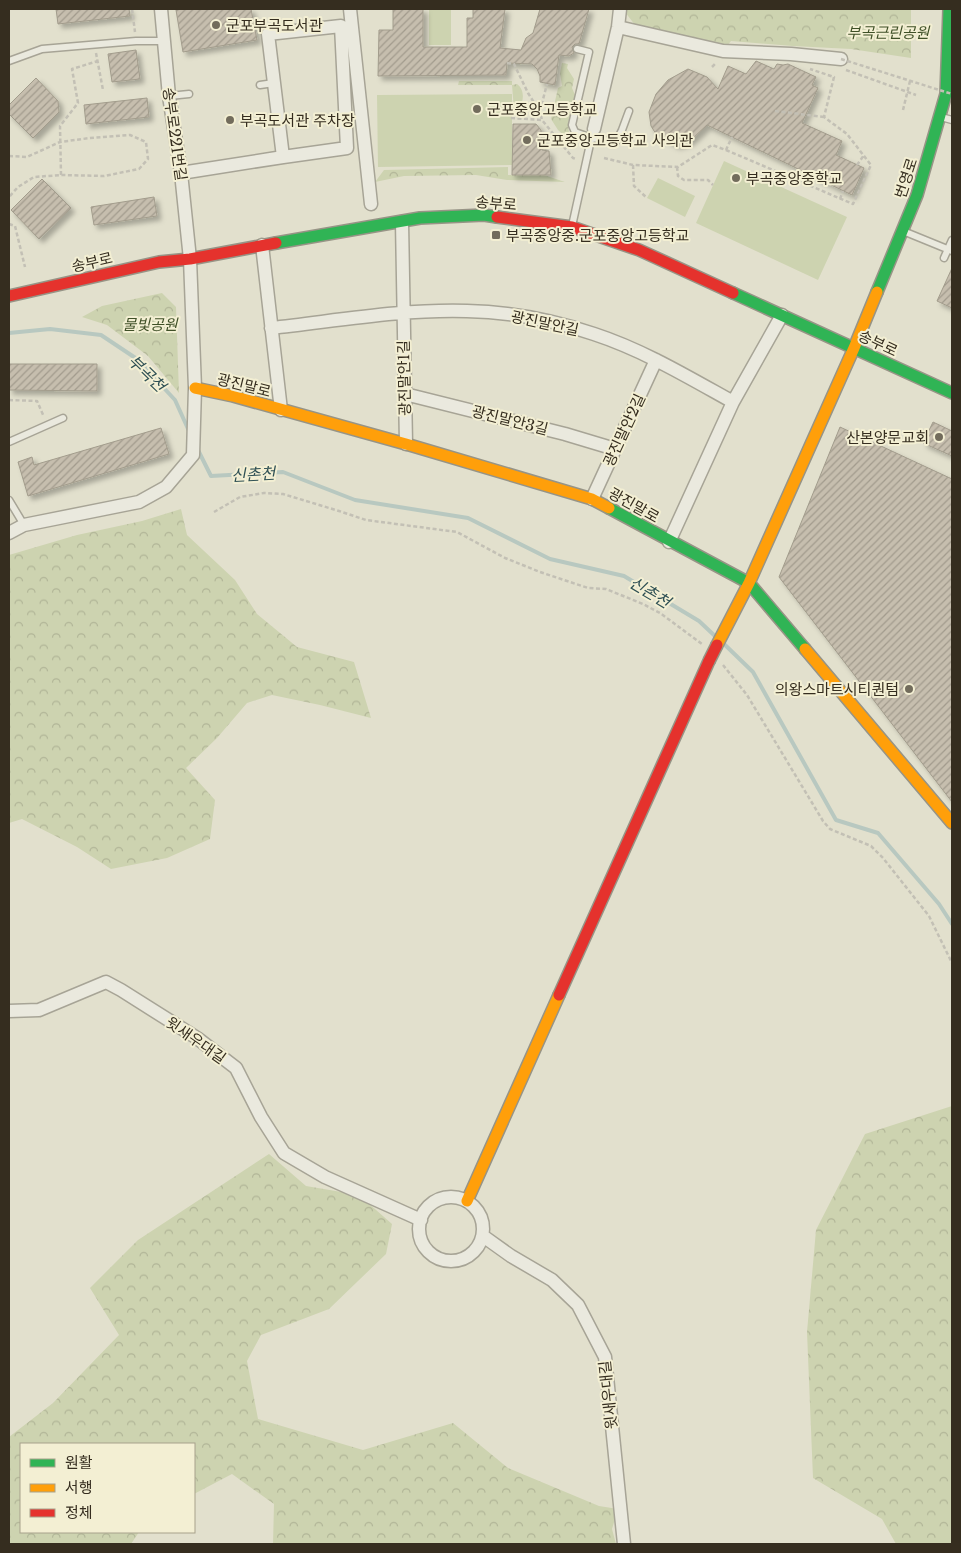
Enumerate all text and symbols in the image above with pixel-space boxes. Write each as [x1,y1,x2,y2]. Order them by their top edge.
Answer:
place label: 군포부곡도서관 [226,16,323,35]
marker: 군포부곡도서관 [210,19,222,31]
park label: 부곡근린공원 [847,23,931,42]
street label: 송부로221번길 [159,86,191,182]
place label: 군포중앙고등학교 [487,100,597,119]
marker: 군포중앙고등학교 [471,103,483,115]
place label: 부곡도서관 주차장 [240,111,355,130]
marker: 부곡도서관 주차장 [224,114,236,126]
place label: 군포중앙고등학교 사의관 [537,131,693,150]
marker: 군포중앙고등학교 사의관 [521,134,533,146]
street label: 번영로 [891,155,921,201]
place label: 부곡중앙중학교 [746,169,843,188]
marker: 부곡중앙중학교 [730,172,742,184]
street label: 송부로 [475,192,517,214]
place label: 부곡중앙중.군포중앙고등학교 [506,226,689,245]
marker: 부곡중앙중.군포중앙고등학교 [490,229,502,241]
street label: 송부로 [70,248,114,276]
street label: 광진말안길 [509,307,581,339]
park label: 물빛공원 [122,315,179,334]
street label: 송부로 [855,326,901,360]
street label: 광진말안1길 [394,340,414,416]
water label: 부곡천 [124,350,171,397]
street label: 광진말로 [215,369,273,401]
street label: 광진말안2길 [599,391,649,469]
street label: 광진말안3길 [470,401,550,439]
place label: 산본양문교회 [846,428,929,447]
marker: 산본양문교회 [933,431,945,443]
water label: 신촌천 [230,463,278,485]
street label: 광진말로 [605,483,663,527]
water label: 신촌천 [626,572,676,613]
place label: 의왕스마트시티퀀텀 [775,680,899,699]
marker: 의왕스마트시티퀀텀 [903,683,915,695]
street label: 윗새우대길 [162,1012,230,1068]
street label: 윗새우대길 [595,1360,621,1430]
legend [20,1443,195,1533]
text: 원활 [65,1453,93,1472]
text: 서행 [65,1478,93,1497]
text: 정체 [65,1503,93,1522]

